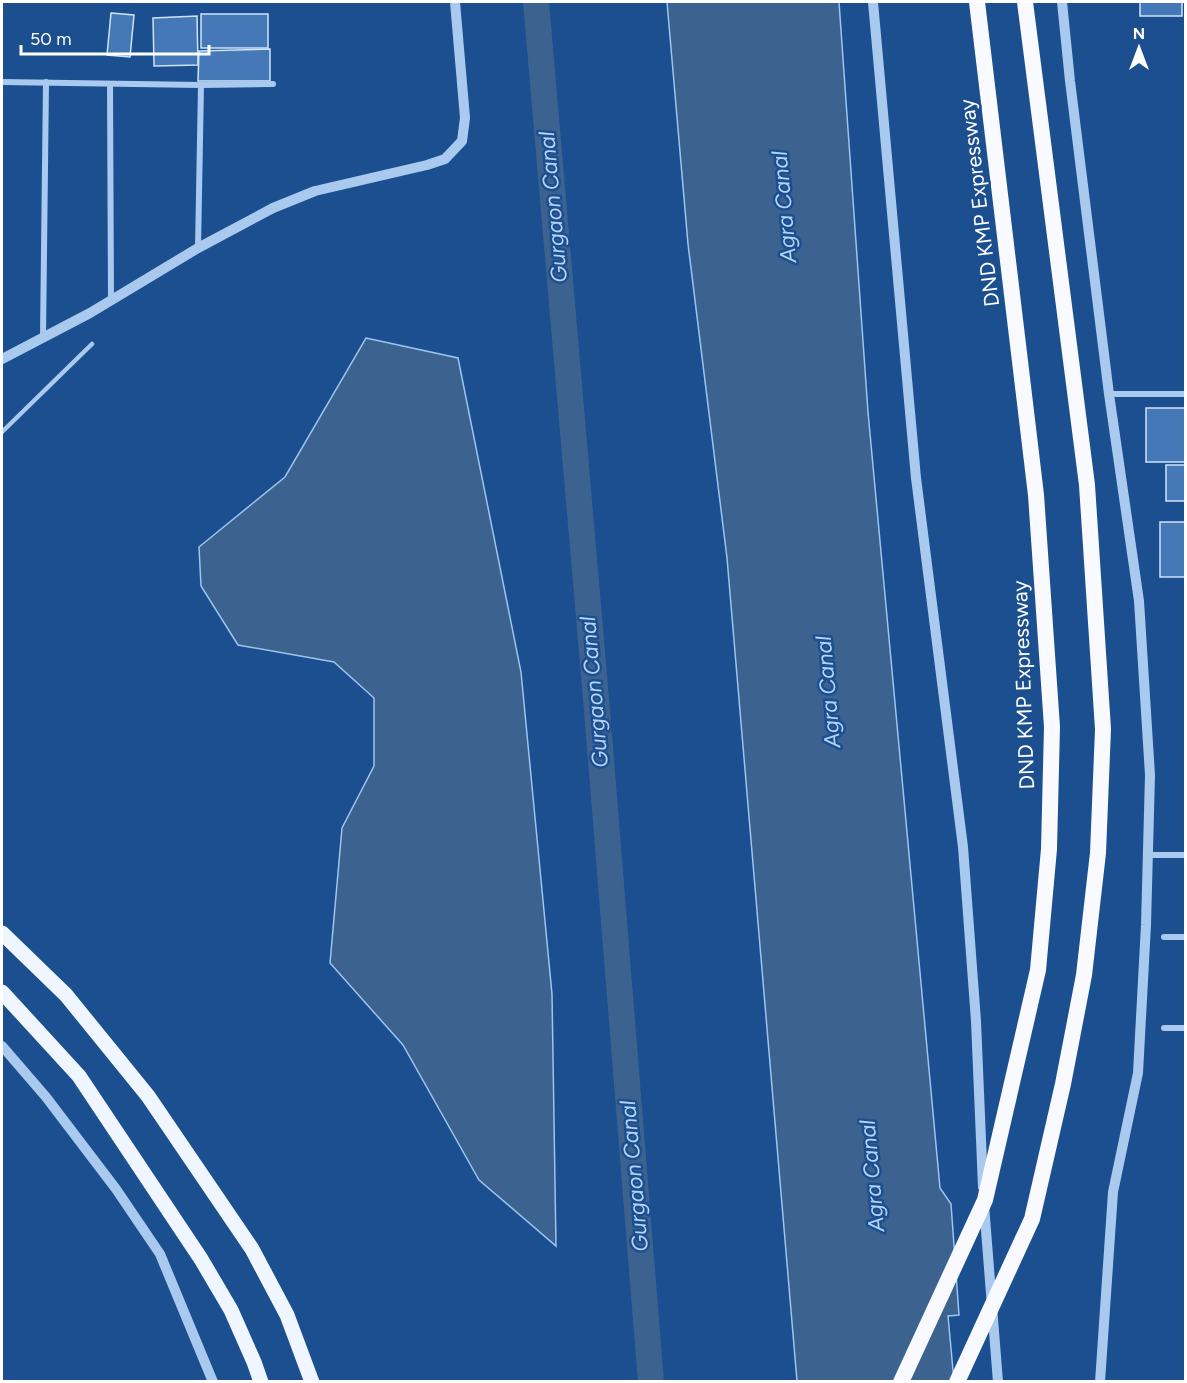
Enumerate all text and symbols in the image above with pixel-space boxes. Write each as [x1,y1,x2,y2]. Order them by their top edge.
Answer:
scale bar [21,18,208,56]
north arrow [1109,18,1169,78]
text: N [1133,24,1145,43]
text: 50 m [30,28,72,50]
street label: DND KMP Expressway [954,98,1004,308]
water label: Gurgaon Canal [533,130,573,284]
water label: Agra Canal [766,150,802,265]
street label: DND KMP Expressway [1007,580,1039,790]
water label: Gurgaon Canal [574,615,614,769]
water label: Agra Canal [810,635,846,750]
water label: Gurgaon Canal [614,1099,654,1253]
water label: Agra Canal [854,1119,890,1234]

